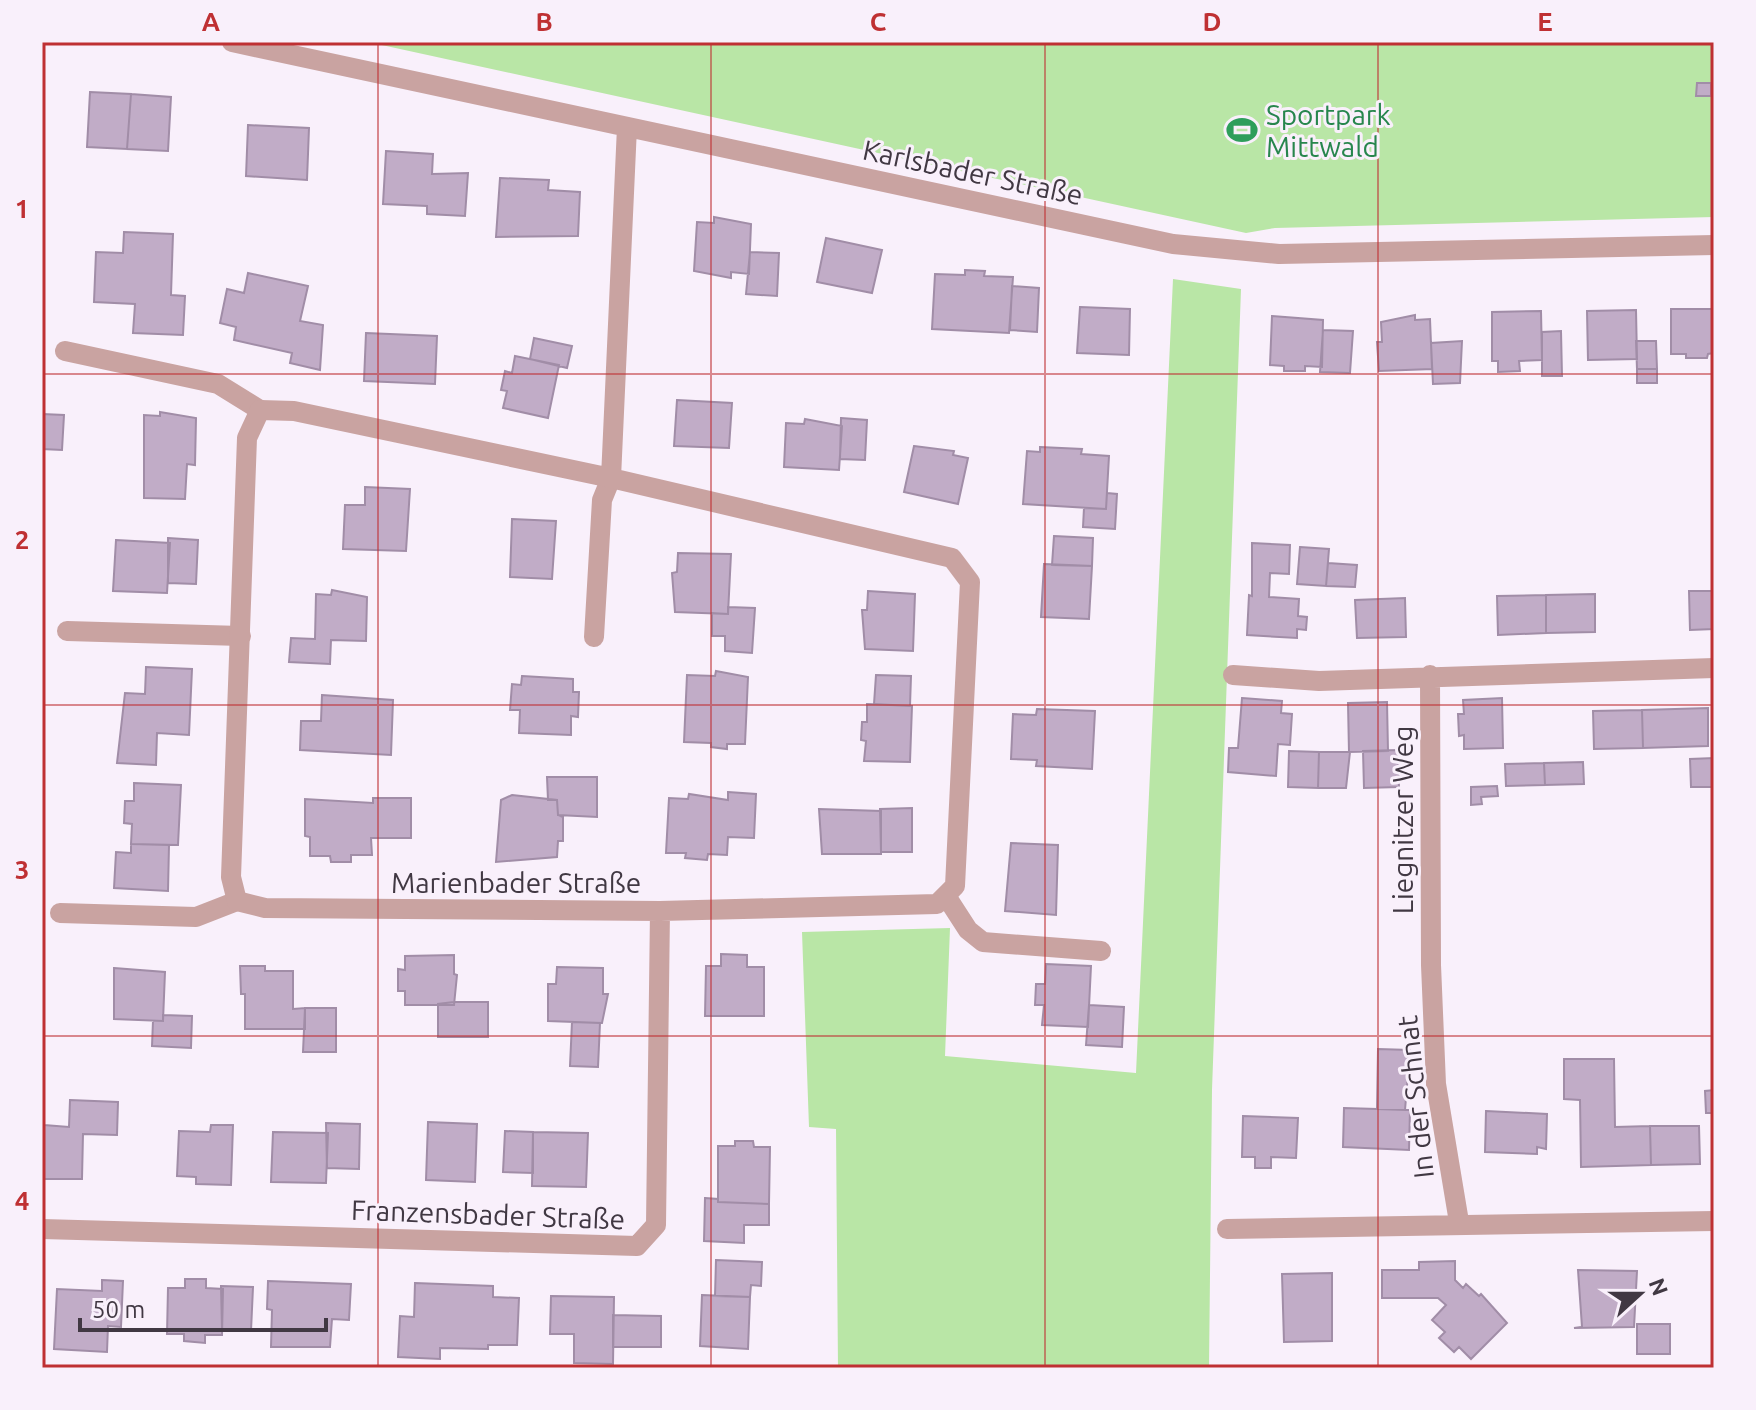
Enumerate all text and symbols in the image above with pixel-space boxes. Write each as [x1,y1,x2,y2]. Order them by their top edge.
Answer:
text: A [202,7,221,36]
text: B [535,7,553,36]
text: C [870,7,887,36]
text: D [1203,7,1221,36]
text: E [1537,7,1553,36]
place label: Sportpark Mittwald [1266,99,1391,162]
sports icon: Sportpark Mittwald [1225,113,1259,147]
street label: Karlsbader Straße [860,134,1086,210]
text: 1 [15,194,29,223]
text: 2 [15,525,29,554]
street label: Liegnitzer Weg [1387,726,1418,914]
text: 3 [15,855,29,884]
street label: Marienbader Straße [391,867,641,898]
street label: In der Schnat [1391,1014,1439,1180]
text: 4 [15,1186,29,1215]
street label: Franzensbader Straße [351,1194,625,1234]
north arrow [1600,1254,1680,1334]
text: N [1645,1275,1674,1299]
scale bar [80,1282,326,1332]
text: 50 m [92,1296,145,1323]

